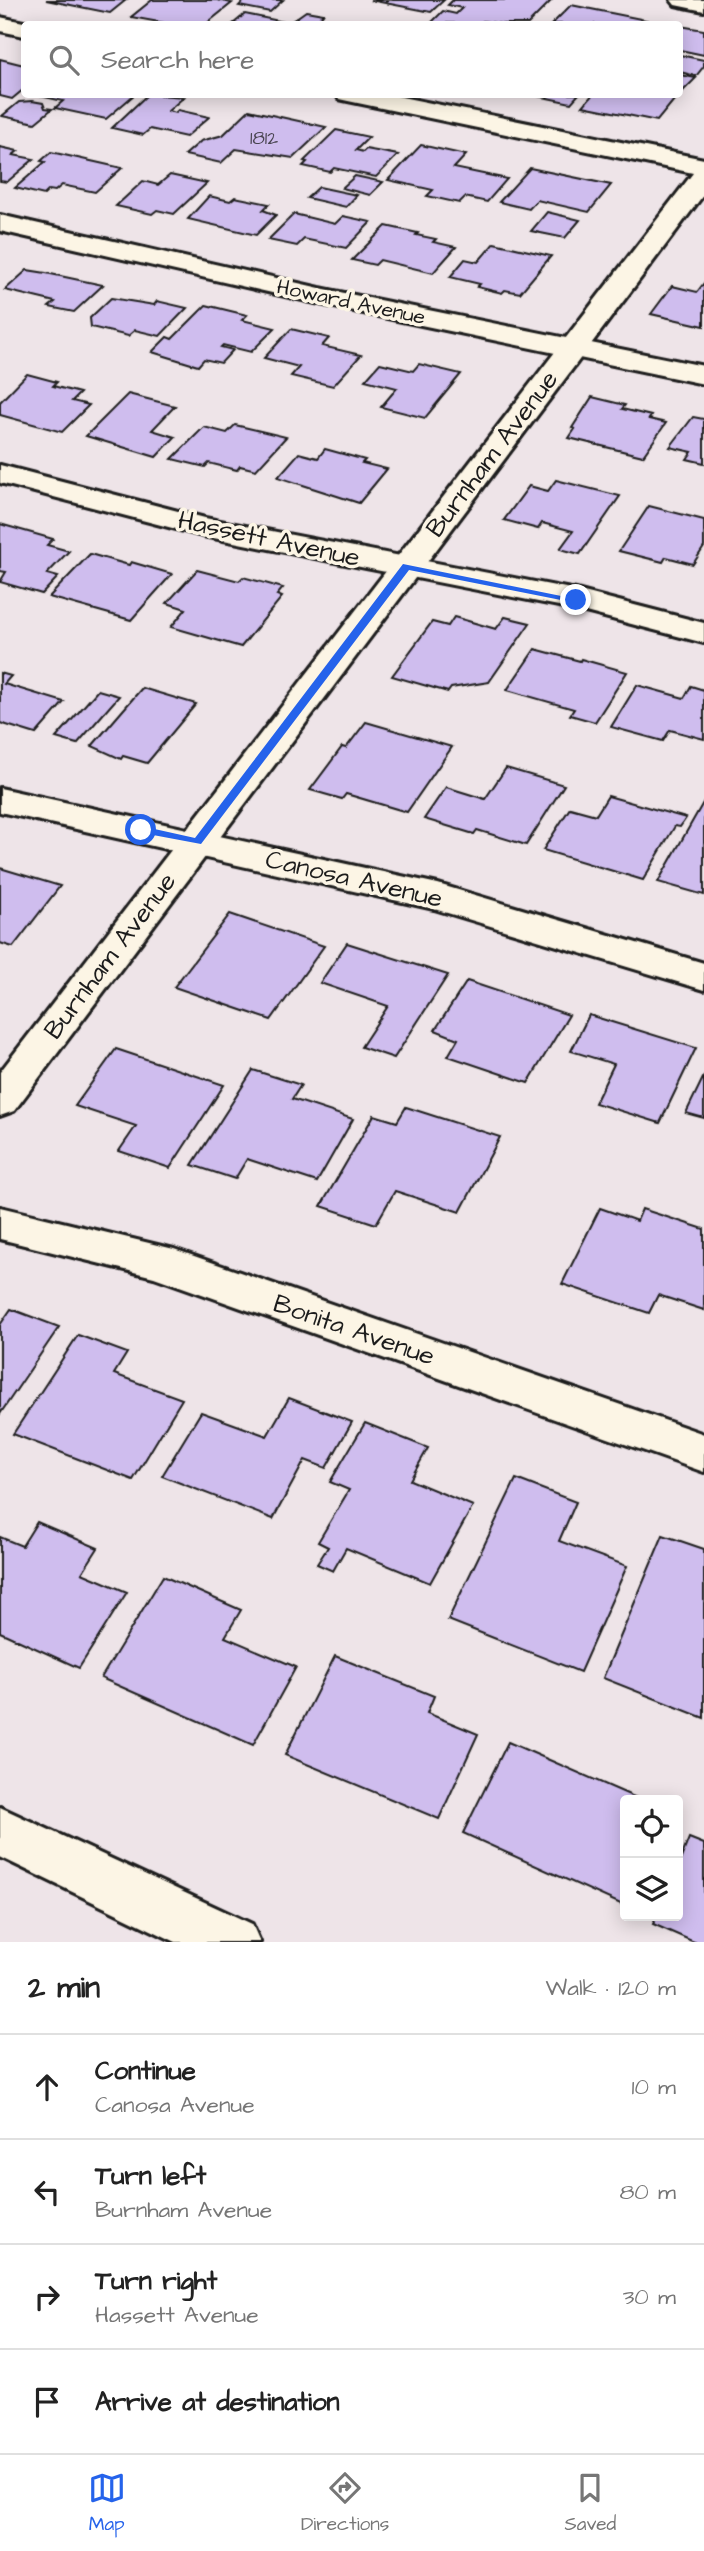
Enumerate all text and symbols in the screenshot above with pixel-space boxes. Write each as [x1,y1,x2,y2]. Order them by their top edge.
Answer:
search box [21,21,683,98]
icon: search [45,41,83,79]
text: Search here [101,42,254,78]
house number: 1812 [250,125,278,152]
street label: Howard Avenue [274,272,428,332]
street label: Burnham Avenue [417,363,567,545]
street label: Hassett Avenue [175,502,363,576]
route end [560,584,591,615]
route start [125,814,156,845]
street label: Canosa Avenue [262,841,446,917]
street label: Burnham Avenue [35,865,185,1047]
street label: Bonita Avenue [268,1286,440,1374]
map controls [620,1795,683,1921]
button: locate [620,1795,683,1858]
button: layers [620,1858,683,1921]
text: 2 min [28,1967,100,2009]
text: Walk · 120 m [546,1972,676,2004]
text: Continue [95,2053,196,2089]
icon: ahead [28,2068,66,2106]
text: 10 m [631,2071,676,2103]
text: Canosa Avenue [95,2089,255,2121]
text: Turn left [95,2158,206,2194]
icon: left [28,2173,66,2211]
text: 80 m [619,2176,676,2208]
text: Burnham Avenue [95,2194,272,2226]
text: Turn right [95,2263,217,2299]
icon: right [28,2278,66,2316]
text: 30 m [623,2281,676,2313]
text: Hassett Avenue [95,2299,259,2331]
icon: arrive [28,2383,66,2421]
text: Arrive at destination [95,2384,340,2420]
tab: Map [88,2469,126,2538]
tab: Directions [301,2469,389,2538]
tab: Saved [565,2469,616,2538]

